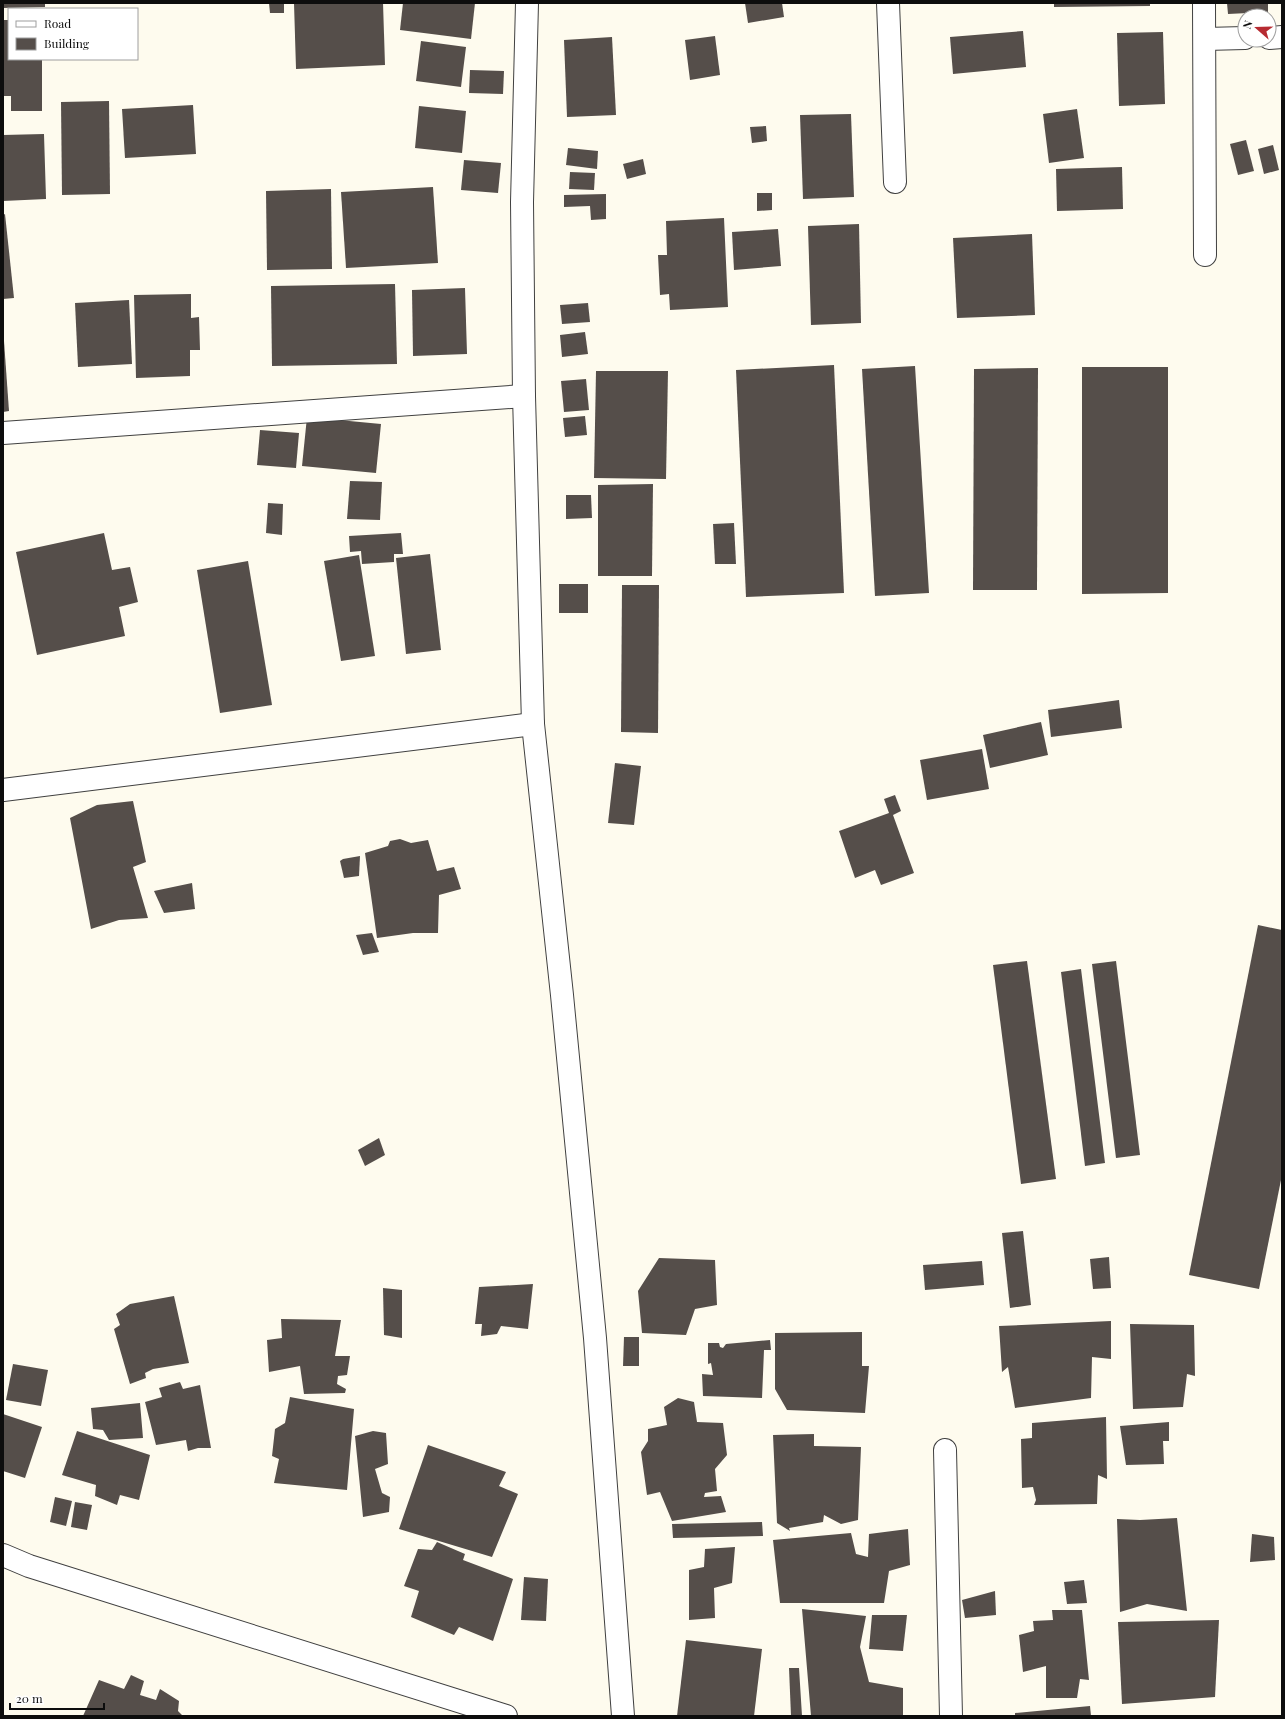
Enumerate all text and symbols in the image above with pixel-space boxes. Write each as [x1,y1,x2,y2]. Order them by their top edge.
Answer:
legend [8,8,138,60]
north arrow [1237,8,1277,48]
text: Road [44,15,71,31]
text: N [1239,18,1256,31]
text: Building [44,35,90,51]
scale bar [10,1685,104,1711]
text: 20 m [16,1690,43,1706]

